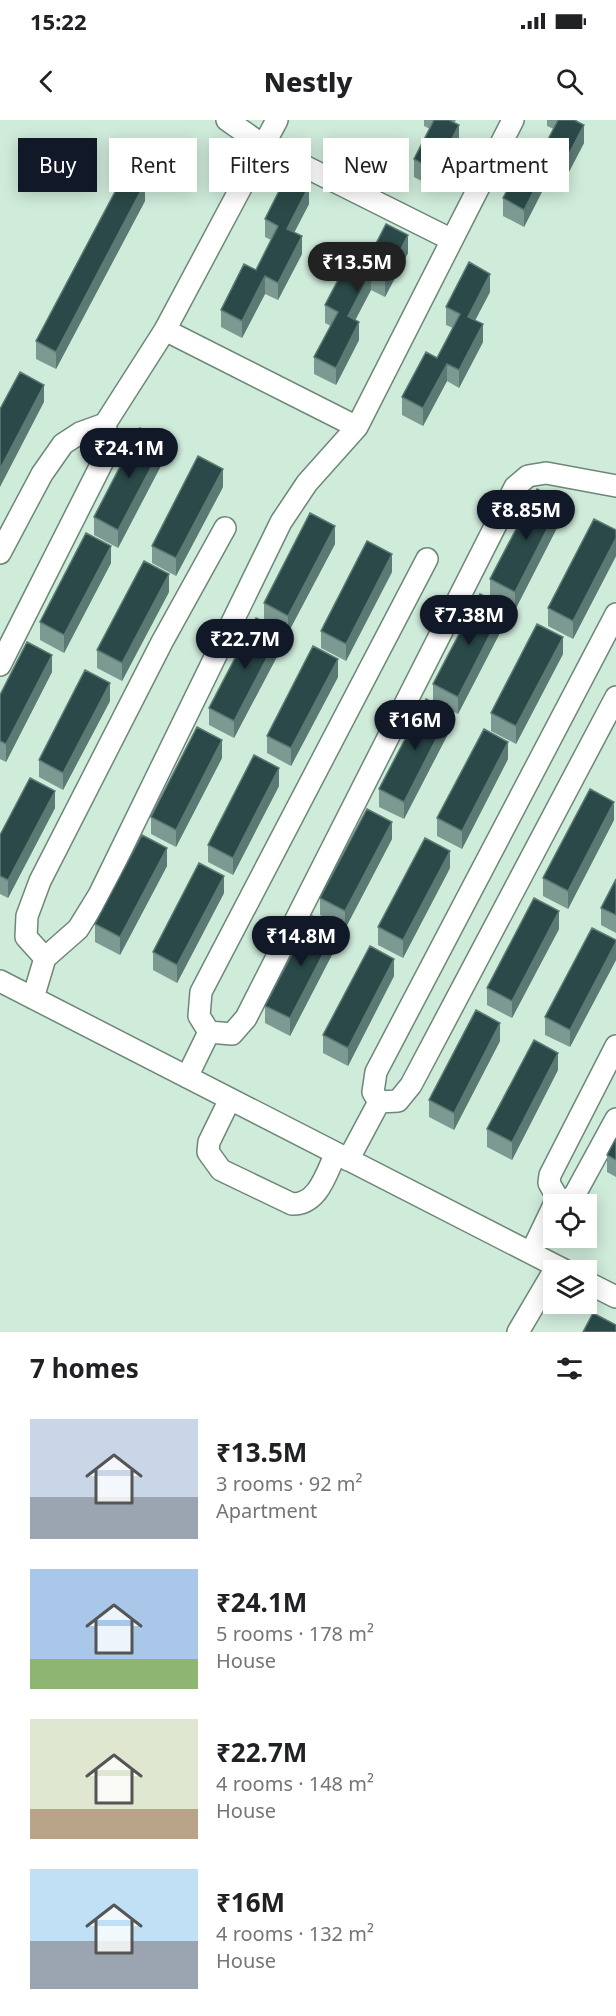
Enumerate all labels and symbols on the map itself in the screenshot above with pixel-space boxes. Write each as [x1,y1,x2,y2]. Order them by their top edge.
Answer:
pin: ₹13.5M [308,242,406,293]
pin: ₹24.1M [80,428,178,479]
pin: ₹8.85M [477,490,575,541]
pin: ₹7.38M [420,595,518,646]
pin: ₹22.7M [196,619,294,670]
pin: ₹16M [379,700,451,751]
pin: ₹14.8M [252,916,350,967]

